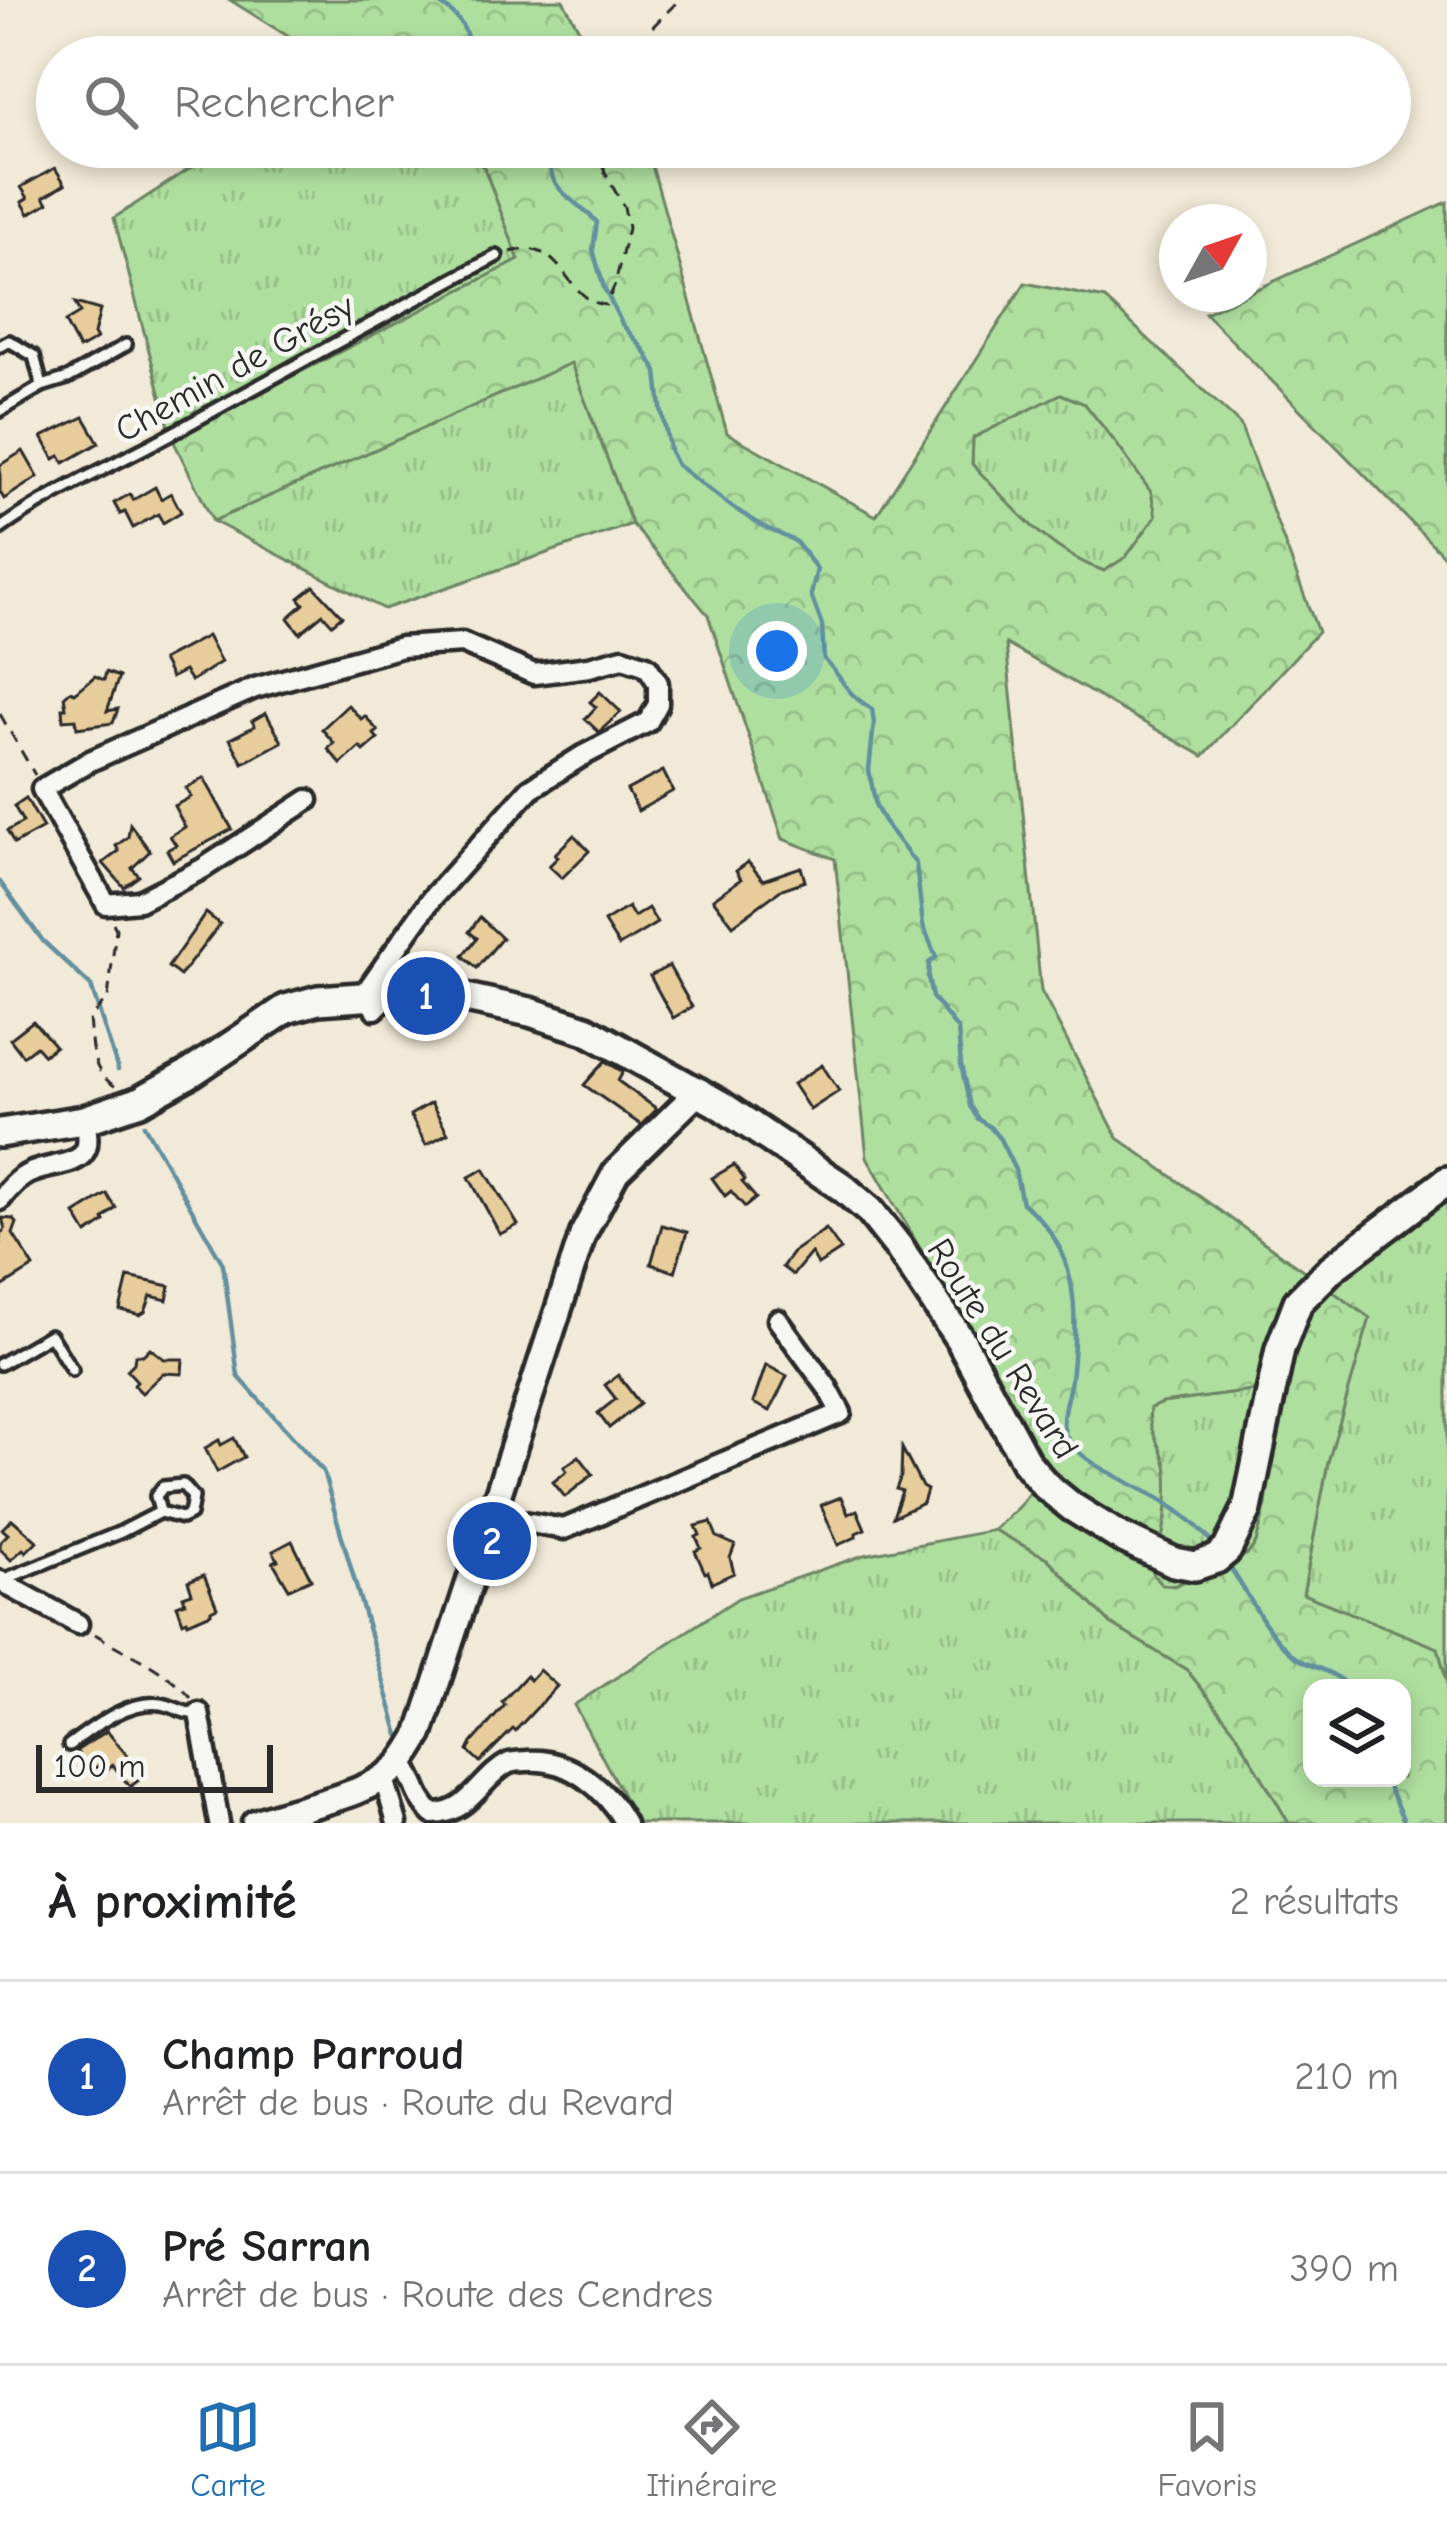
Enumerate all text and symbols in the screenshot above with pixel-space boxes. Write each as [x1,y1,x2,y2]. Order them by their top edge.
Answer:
search box [36,36,1411,168]
icon: search [78,69,144,135]
text: Rechercher [174,76,394,128]
north arrow [1159,204,1267,312]
street label: Chemin de Grésy [108,285,362,451]
your location [747,621,807,681]
pin: 1 [387,951,465,1041]
street label: Route du Revard [919,1231,1087,1466]
pin: 2 [453,1496,531,1586]
map controls [1303,1679,1411,1787]
button: layers [1303,1679,1411,1787]
scale bar [36,1739,273,1792]
text: 100 m [54,1747,146,1785]
text: À proximité [48,1872,297,1931]
text: 2 résultats [1230,1879,1399,1924]
text: Champ Parroud [162,2028,464,2080]
text: 1 [79,2054,95,2099]
text: 210 m [1294,2054,1399,2099]
text: Arrêt de bus · Route du Revard [162,2080,674,2125]
text: Pré Sarran [162,2220,371,2272]
text: 2 [77,2246,97,2291]
text: 390 m [1290,2246,1399,2291]
text: Arrêt de bus · Route des Cendres [162,2272,713,2317]
tab: Carte [190,2394,266,2504]
tab: Itinéraire [646,2394,777,2504]
tab: Favoris [1158,2394,1257,2504]

